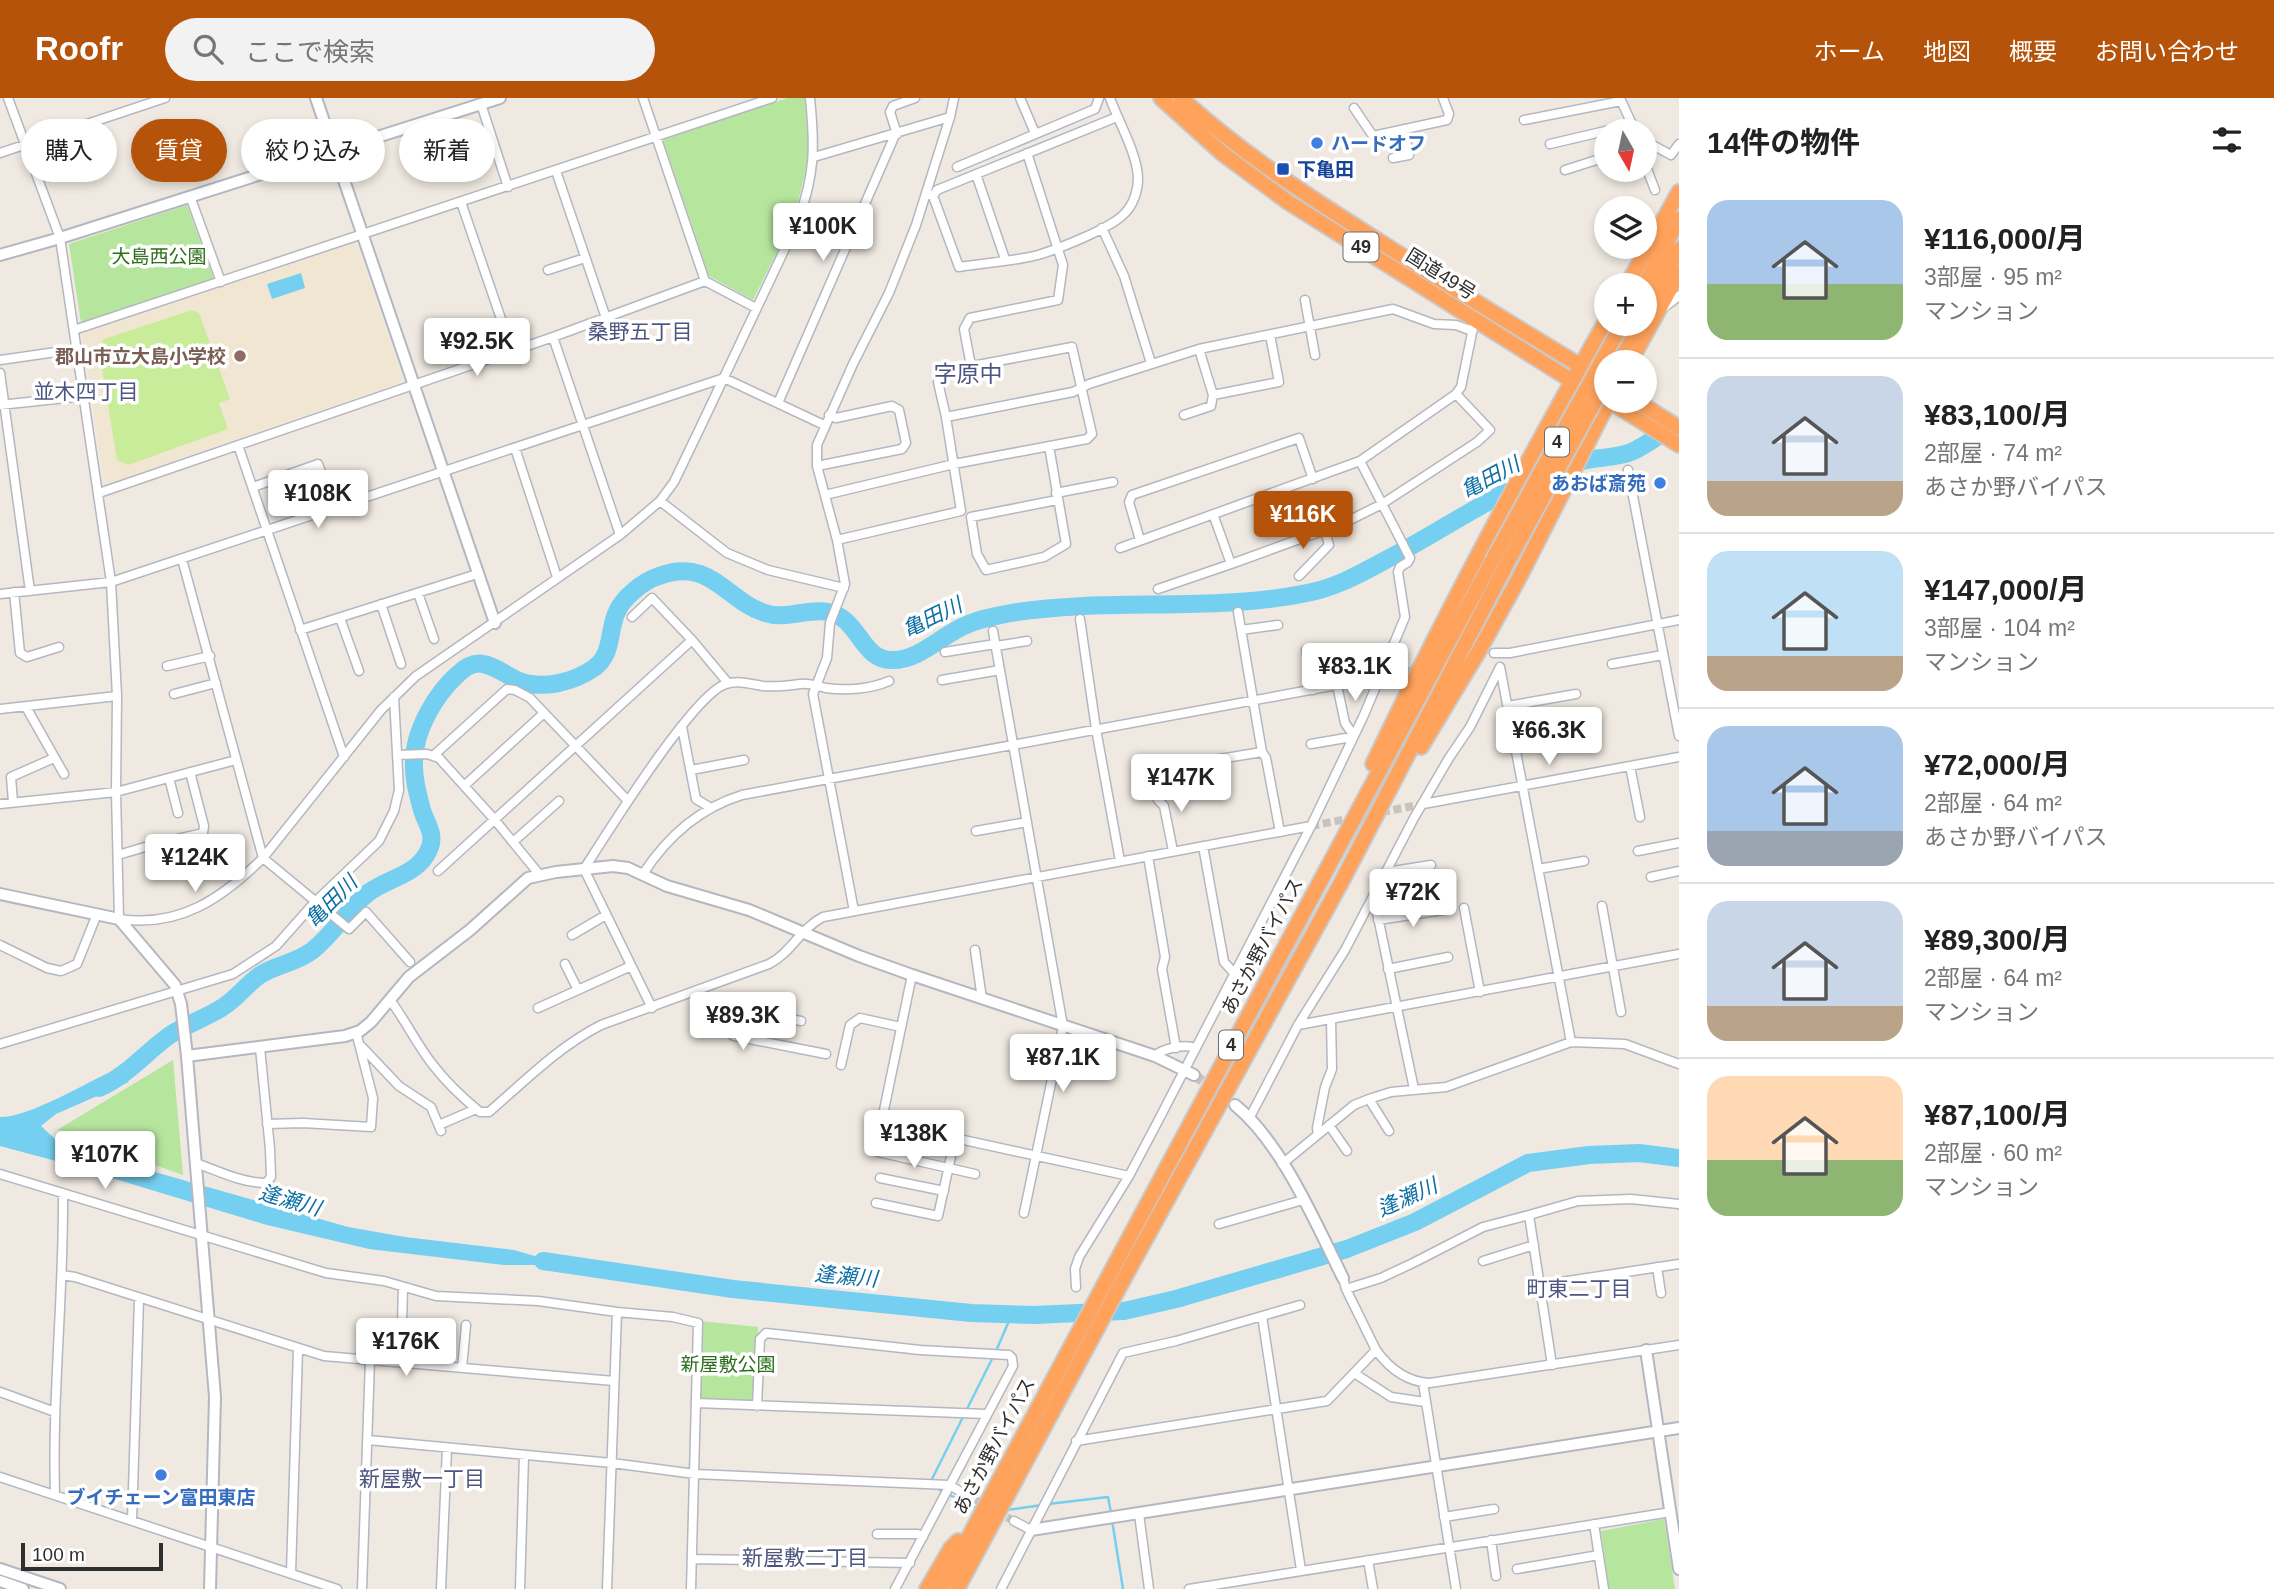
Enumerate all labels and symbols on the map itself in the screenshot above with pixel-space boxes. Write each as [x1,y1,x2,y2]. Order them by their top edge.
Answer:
north arrow [1594,119,1657,182]
place label: ハードオフ [1331,133,1426,154]
marker: ハードオフ [1309,135,1325,151]
place label: 下亀田 [1297,159,1354,180]
marker: 下亀田 [1275,161,1291,177]
pin: ¥100K [774,204,872,263]
road number: 49 [1344,232,1378,262]
street label: 国道49号 [1402,244,1480,304]
park label: 大島西公園 [111,246,207,267]
pin: ¥92.5K [420,318,534,378]
district label: 桑野五丁目 [588,320,693,343]
place label: 郡山市立大島小学校 [55,346,226,367]
marker: 郡山市立大島小学校 [232,348,248,364]
district label: 字原中 [934,361,1003,387]
district label: 並木四丁目 [34,380,139,403]
road number: 4 [1545,428,1569,456]
water label: 亀田川 [1457,451,1525,502]
pin: ¥108K [269,470,367,530]
place label: あおば斎苑 [1551,473,1646,494]
marker: あおば斎苑 [1652,475,1668,491]
pin: ¥116K [1254,491,1352,551]
water label: 亀田川 [899,592,967,641]
pin: ¥83.1K [1298,644,1412,703]
pin: ¥66.3K [1492,708,1606,767]
pin: ¥147K [1132,754,1230,814]
pin: ¥124K [146,834,244,894]
water label: 亀田川 [301,869,363,931]
pin: ¥72K [1372,870,1454,929]
street label: あさか野バイパス [1217,874,1307,1018]
pin: ¥89.3K [686,992,800,1052]
road number: 4 [1219,1030,1243,1060]
pin: ¥87.1K [1006,1034,1120,1094]
pin: ¥138K [865,1110,963,1170]
pin: ¥107K [56,1132,154,1191]
water label: 逢瀬川 [1374,1173,1442,1220]
water label: 逢瀬川 [257,1180,325,1220]
water label: 逢瀬川 [814,1262,880,1290]
district label: 町東二丁目 [1527,1277,1632,1300]
pin: ¥176K [357,1318,455,1378]
park label: 新屋敷公園 [680,1354,776,1375]
street label: あさか野バイパス [949,1374,1039,1518]
marker: ブイチェーン富田東店 [153,1467,169,1483]
district label: 新屋敷一丁目 [359,1467,485,1490]
place label: ブイチェーン富田東店 [66,1487,256,1508]
scale bar [21,1540,163,1572]
district label: 新屋敷二丁目 [742,1546,868,1569]

